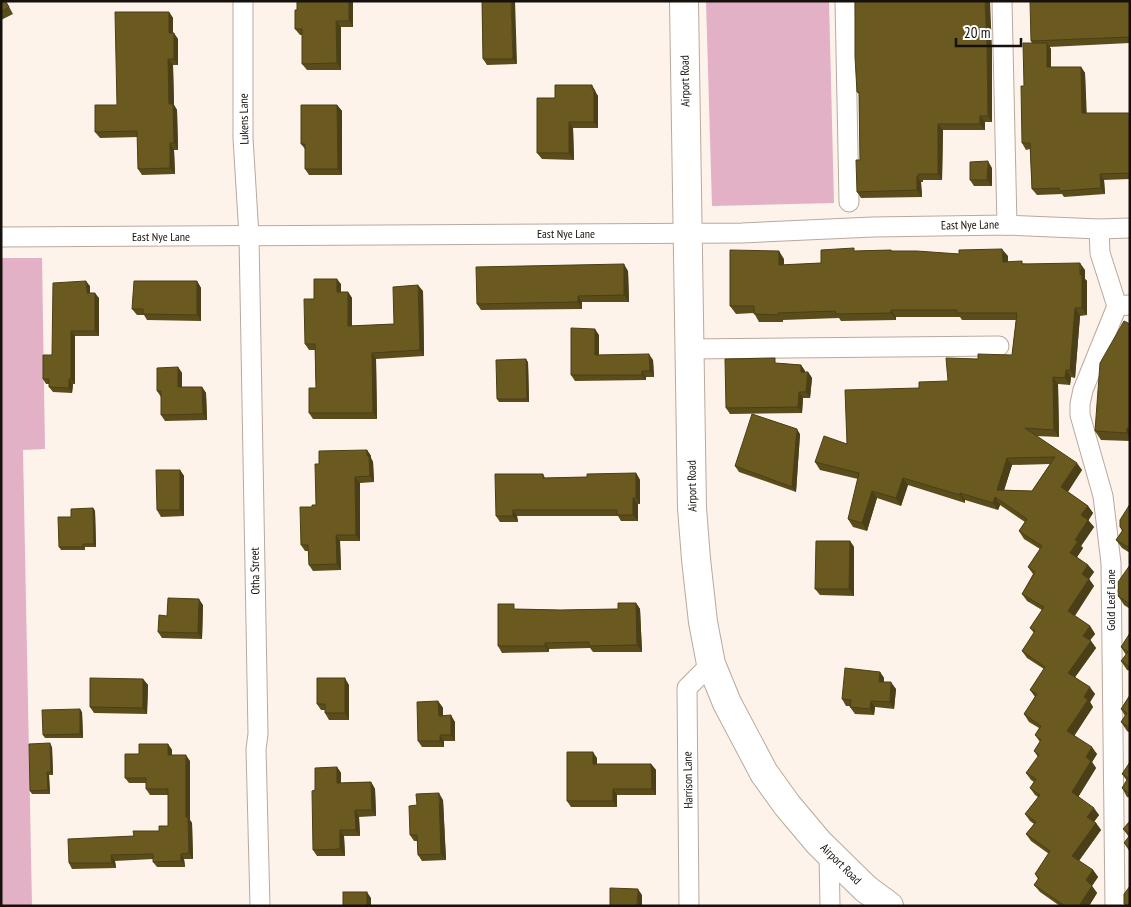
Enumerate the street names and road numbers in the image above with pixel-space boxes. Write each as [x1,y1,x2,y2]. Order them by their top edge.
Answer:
street label: Airport Road [677,55,692,107]
street label: Lukens Lane [236,93,251,145]
street label: East Nye Lane [941,216,999,233]
street label: East Nye Lane [537,226,595,241]
street label: East Nye Lane [132,229,190,244]
street label: Airport Road [684,460,699,512]
street label: Otha Street [247,547,262,595]
street label: Gold Leaf Lane [1103,569,1118,631]
street label: Harrison Lane [680,751,695,809]
street label: Airport Road [818,840,865,887]

